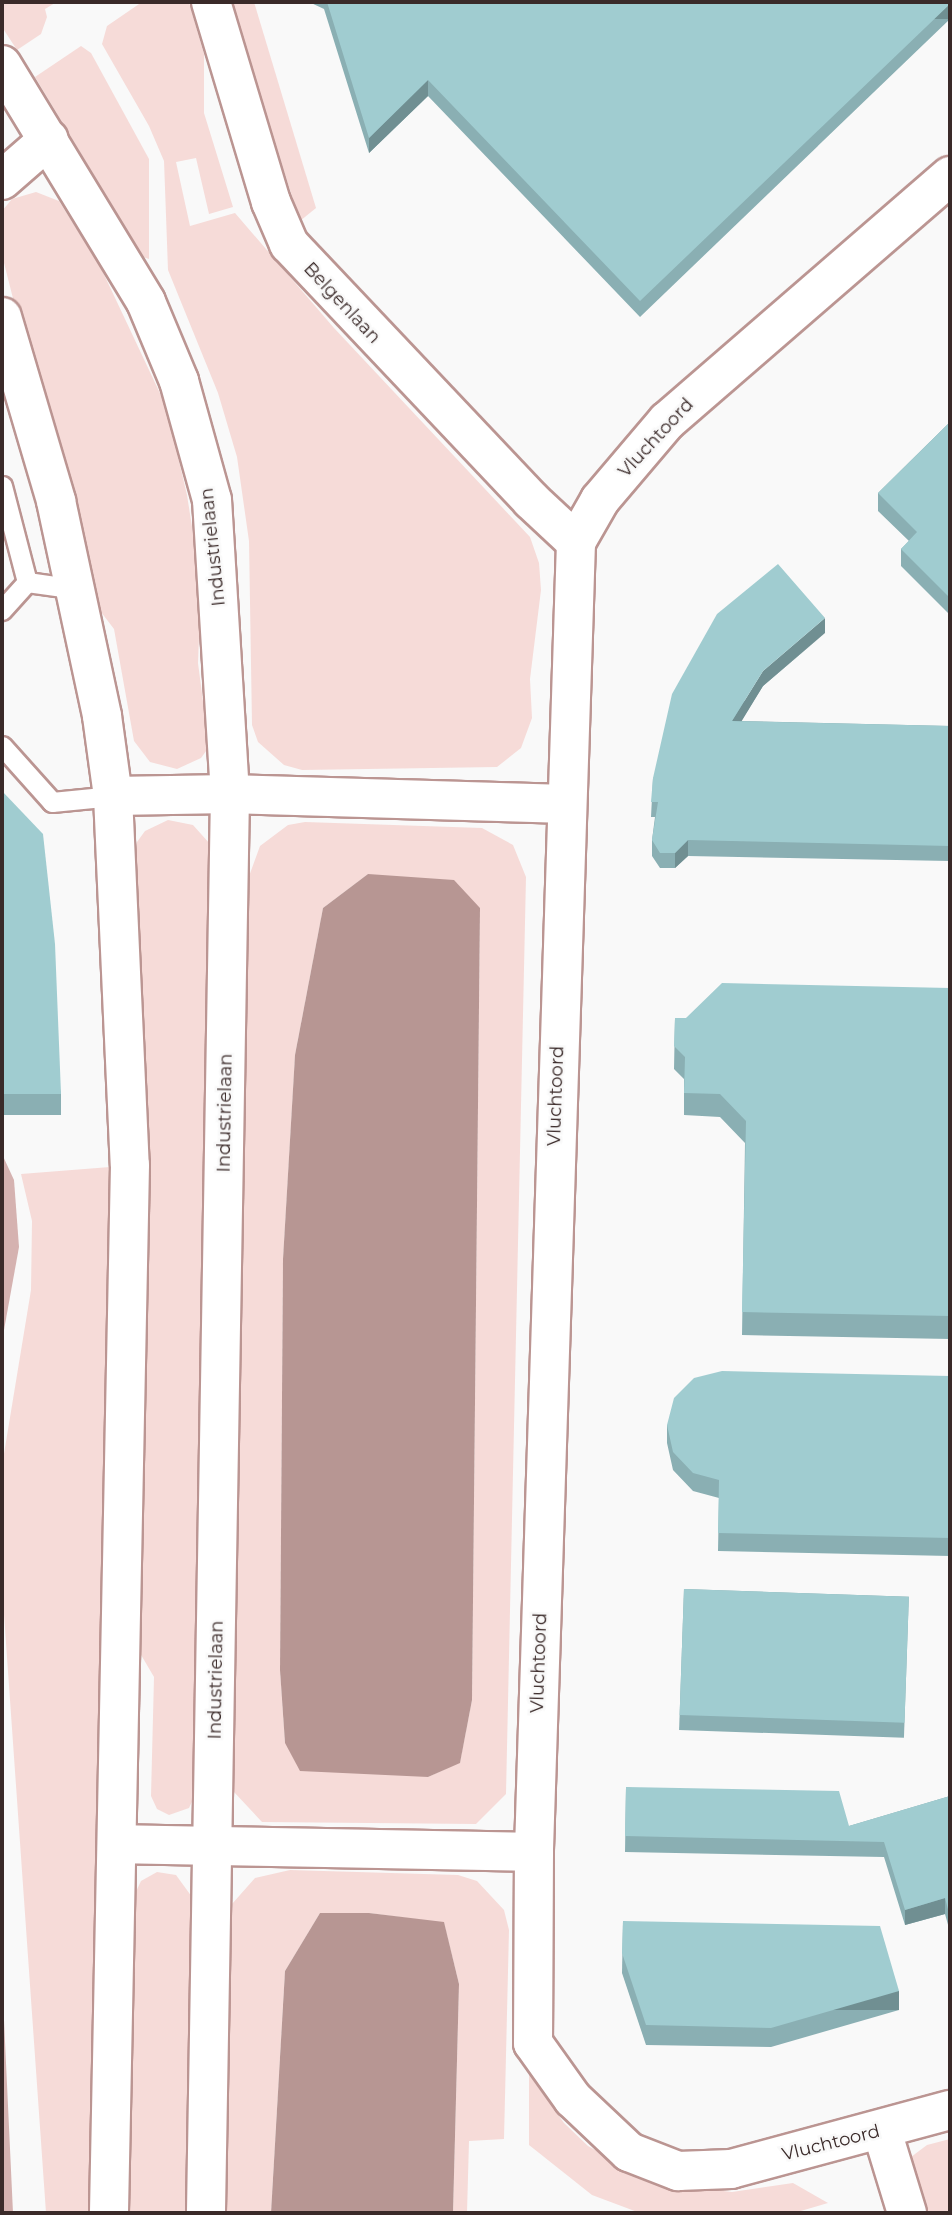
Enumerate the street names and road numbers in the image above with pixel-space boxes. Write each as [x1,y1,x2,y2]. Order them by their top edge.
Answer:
street label: Belgenlaan [299,258,385,348]
street label: Vluchtoord [614,394,698,482]
street label: Industrielaan [196,487,230,607]
street label: Vluchtoord [543,1046,569,1146]
street label: Industrielaan [213,1053,237,1173]
street label: Vluchtoord [526,1613,552,1713]
street label: Industrielaan [204,1620,228,1740]
street label: Vluchtoord [780,2120,882,2166]

